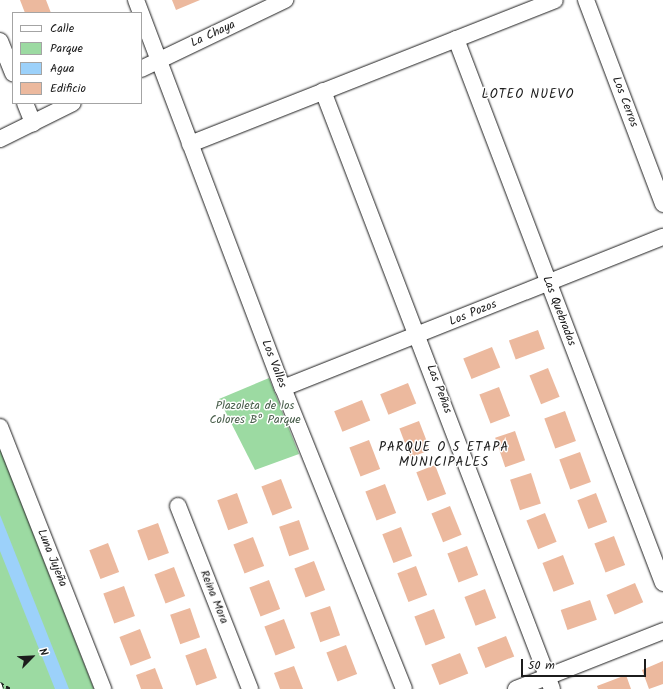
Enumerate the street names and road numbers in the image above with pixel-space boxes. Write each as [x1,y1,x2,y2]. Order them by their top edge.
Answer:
street label: La Chaya [188,17,238,51]
street label: Los Cerros [609,75,641,129]
street label: Las Quebradas [539,274,579,348]
street label: Los Pozos [447,297,499,329]
street label: Los Valles [258,338,290,390]
street label: Las Peñas [423,363,455,415]
street label: Luna Jujeña [34,527,70,589]
street label: Reina Mora [197,568,231,626]

